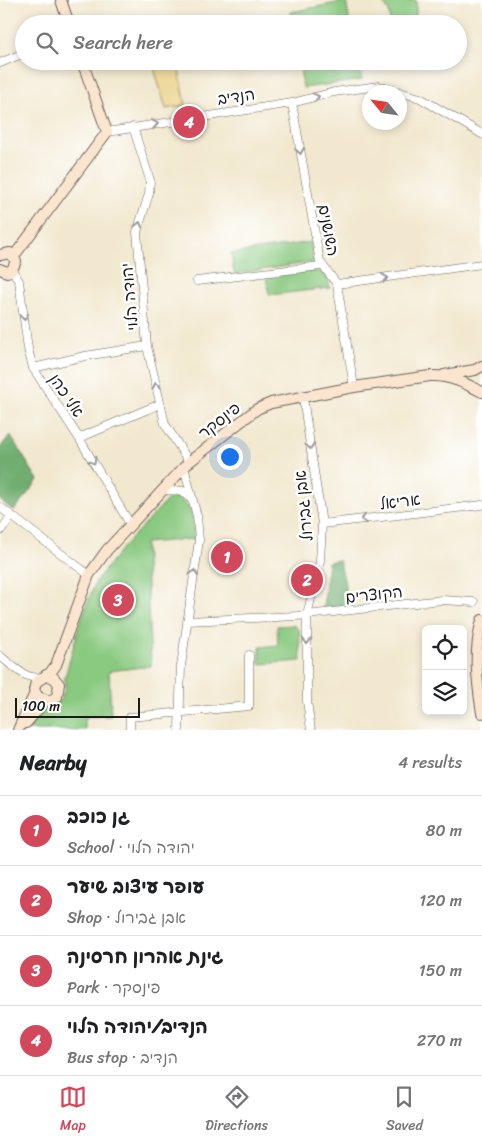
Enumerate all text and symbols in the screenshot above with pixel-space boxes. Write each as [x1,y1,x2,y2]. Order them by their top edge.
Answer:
search box [15,15,467,70]
text: Search here [73,26,173,59]
icon: search [33,29,61,57]
street label: הנדיב [215,80,257,113]
north arrow [362,85,407,130]
one-way arrow [311,92,319,102]
pin: 4 [173,103,205,141]
one-way arrow [151,119,160,129]
one-way arrow [294,147,305,155]
street label: השושנים [309,201,348,259]
one-way arrow [133,220,144,229]
street label: יהודה הלוי [112,262,147,332]
one-way arrow [381,273,389,284]
one-way arrow [18,313,29,321]
street label: אלי כהן [41,367,92,423]
one-way arrow [151,381,161,390]
street label: פינסקר [191,394,247,447]
one-way arrow [304,442,315,450]
your location [217,444,243,470]
one-way arrow [86,455,96,464]
street label: אבן גבירול [285,469,322,543]
street label: אריאל [378,485,422,518]
one-way arrow [360,513,368,524]
pin: 1 [211,538,243,576]
pin: 2 [291,561,323,599]
one-way arrow [189,569,199,577]
street label: הקוצרים [344,577,404,612]
pin: 3 [102,581,134,619]
map controls [422,625,467,715]
button: locate [422,625,467,670]
one-way arrow [302,637,312,645]
button: layers [422,670,467,715]
text: 100 m [22,694,60,719]
scale bar [15,695,140,718]
text: Nearby [20,744,86,782]
text: 4 results [398,748,462,777]
text: גן כוכב [67,800,130,833]
text: 1 [33,816,39,845]
text: 80 m [426,816,462,845]
text: School · יהודה הלוי [67,833,195,862]
text: עופר עיצוב שיער [67,870,204,903]
text: 2 [31,886,41,915]
text: 120 m [419,886,462,915]
text: Shop · אבן גבירול [67,903,186,932]
text: גינת אהרון חרסינה [67,940,223,973]
text: 3 [32,956,40,985]
text: 150 m [419,956,462,985]
text: Park · פינסקר [67,973,160,1002]
text: הנדיב/יהודה הלוי [67,1010,208,1043]
text: 4 [31,1026,41,1055]
text: 270 m [417,1026,462,1055]
text: Bus stop · הנדיב [67,1043,178,1072]
tab: Map [59,1083,87,1138]
tab: Directions [205,1083,268,1138]
tab: Saved [386,1083,423,1138]

